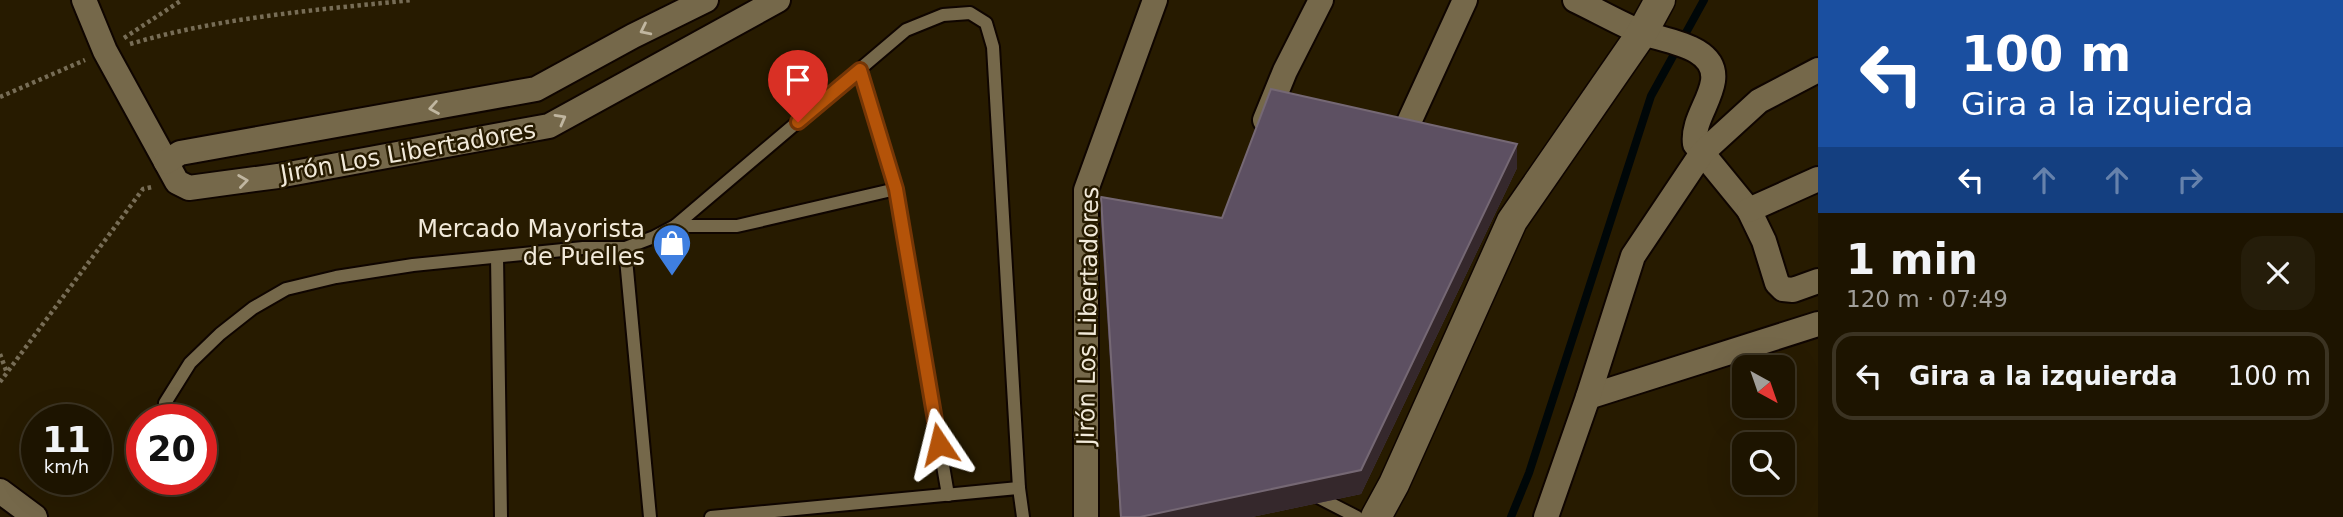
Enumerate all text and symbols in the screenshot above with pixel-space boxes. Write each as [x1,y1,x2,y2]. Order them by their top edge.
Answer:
one-way arrow [640,22,652,36]
text: 100 m [1961,26,2131,83]
icon: left [1846,28,1937,119]
pin [768,50,828,122]
icon: arrive [779,61,817,99]
text: Gira a la izquierda [1961,85,2253,123]
one-way arrow [428,100,440,115]
one-way arrow [554,114,567,128]
street label: Jirón Los Libertadores [276,116,538,189]
icon: left [1952,161,1990,199]
icon: ahead [2025,161,2063,199]
icon: ahead [2098,161,2136,199]
icon: right [2171,161,2209,199]
one-way arrow [237,173,248,188]
street label: Jirón Los Libertadores [1072,186,1104,448]
place label: Mercado Mayorista de Puelles [417,215,645,271]
shop icon: Mercado Mayorista de Puelles [651,222,693,277]
text: 1 min [1846,235,1978,284]
button: close [2241,236,2315,310]
text: 120 m · 07:49 [1846,286,2008,312]
north arrow [1732,355,1796,418]
map controls [1732,355,1795,495]
icon: left [1850,357,1888,395]
text: Gira a la izquierda [1909,361,2177,391]
text: 100 m [2228,361,2311,391]
speed limit sign: 20 [126,404,217,495]
position arrow [902,407,976,481]
text: 11 [42,420,91,460]
button: search [1732,432,1795,495]
text: km/h [44,456,89,477]

